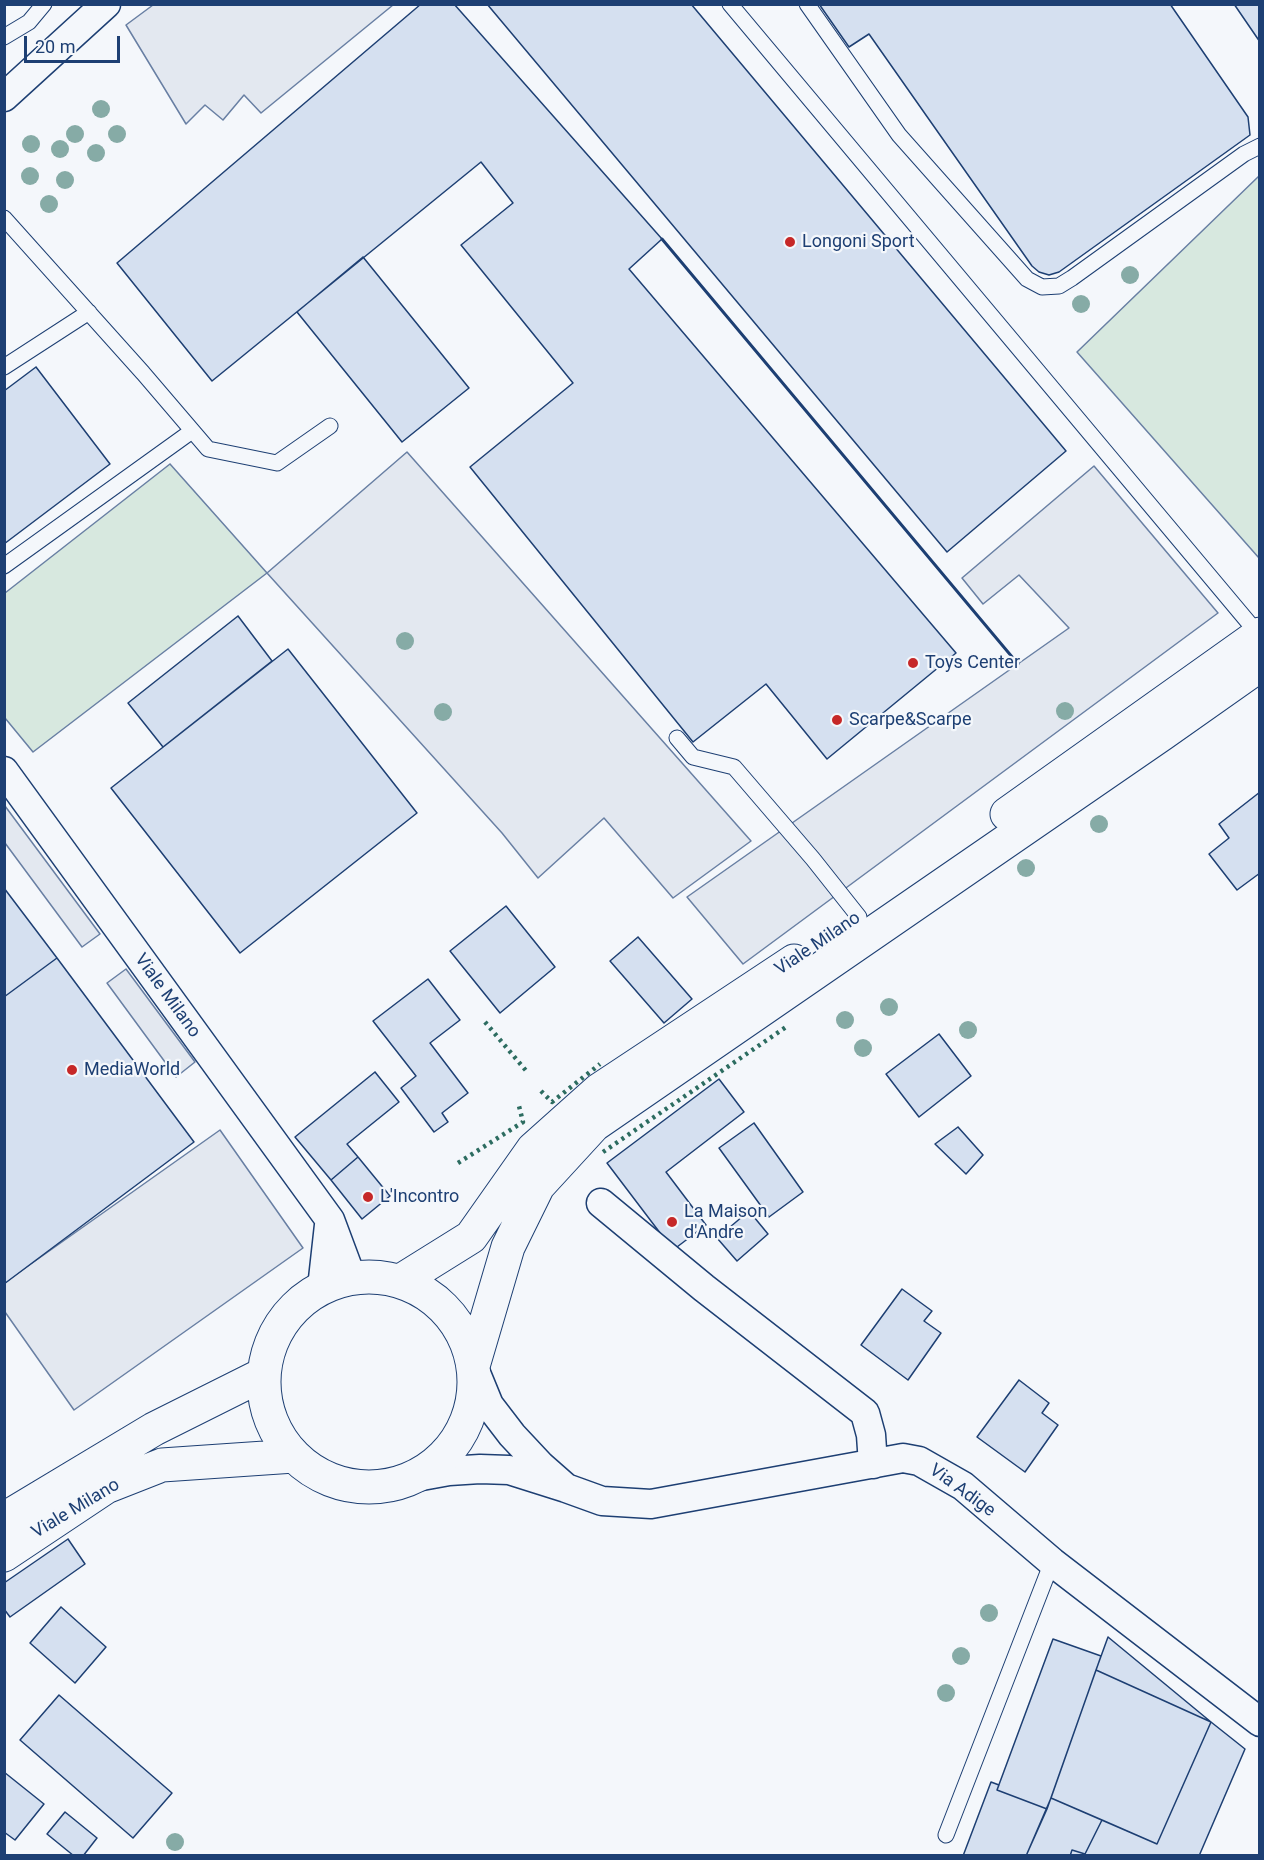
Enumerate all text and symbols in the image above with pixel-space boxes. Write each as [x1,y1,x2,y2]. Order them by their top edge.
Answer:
scale bar [27,24,123,62]
text: 20 m [35,36,75,57]
place label: Longoni Sport [802,231,915,253]
marker: Longoni Sport [783,235,797,249]
place label: Toys Center [925,652,1020,674]
marker: Toys Center [906,656,920,670]
place label: Scarpe&Scarpe [849,709,972,731]
marker: Scarpe&Scarpe [830,713,844,727]
street label: Viale Milano [771,908,865,980]
street label: Viale Milano [129,950,205,1042]
place label: MediaWorld [84,1059,180,1081]
marker: MediaWorld [65,1063,79,1077]
place label: L'Incontro [380,1186,459,1208]
marker: L'Incontro [361,1190,375,1204]
place label: La Maison d'Andre [684,1201,767,1244]
marker: La Maison d'Andre [665,1215,679,1229]
street label: Via Adige [925,1460,999,1522]
street label: Viale Milano [28,1474,124,1544]

